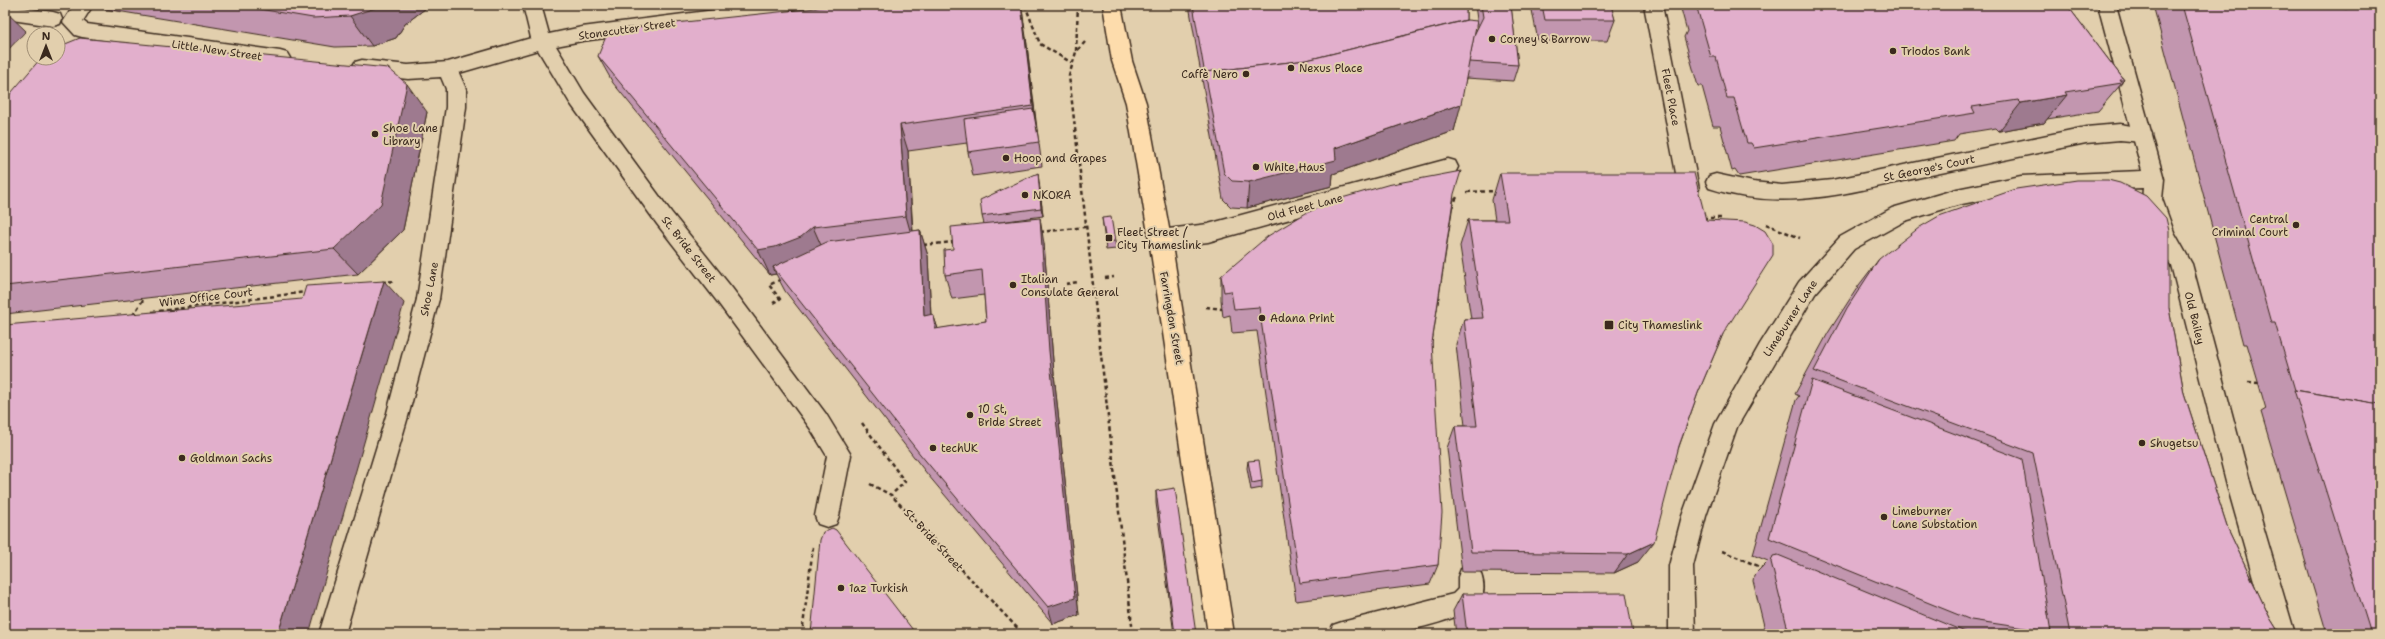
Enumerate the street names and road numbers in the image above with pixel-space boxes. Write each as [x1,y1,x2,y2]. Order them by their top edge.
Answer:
street label: Stonecutter Street [578,15,677,44]
street label: Little New Street [171,37,263,64]
street label: Fleet Place [1658,67,1683,127]
street label: St George's Court [1882,151,1976,186]
street label: Old Fleet Lane [1266,190,1345,225]
street label: St. Bride Street [658,213,719,286]
street label: Shoe Lane [417,261,442,318]
street label: Farringdon Street [1156,270,1187,366]
street label: Limeburner Lane [1760,277,1821,360]
street label: Wine Office Court [158,284,254,311]
street label: Old Bailey [2181,290,2208,346]
street label: St. Bride Street [901,506,967,575]

